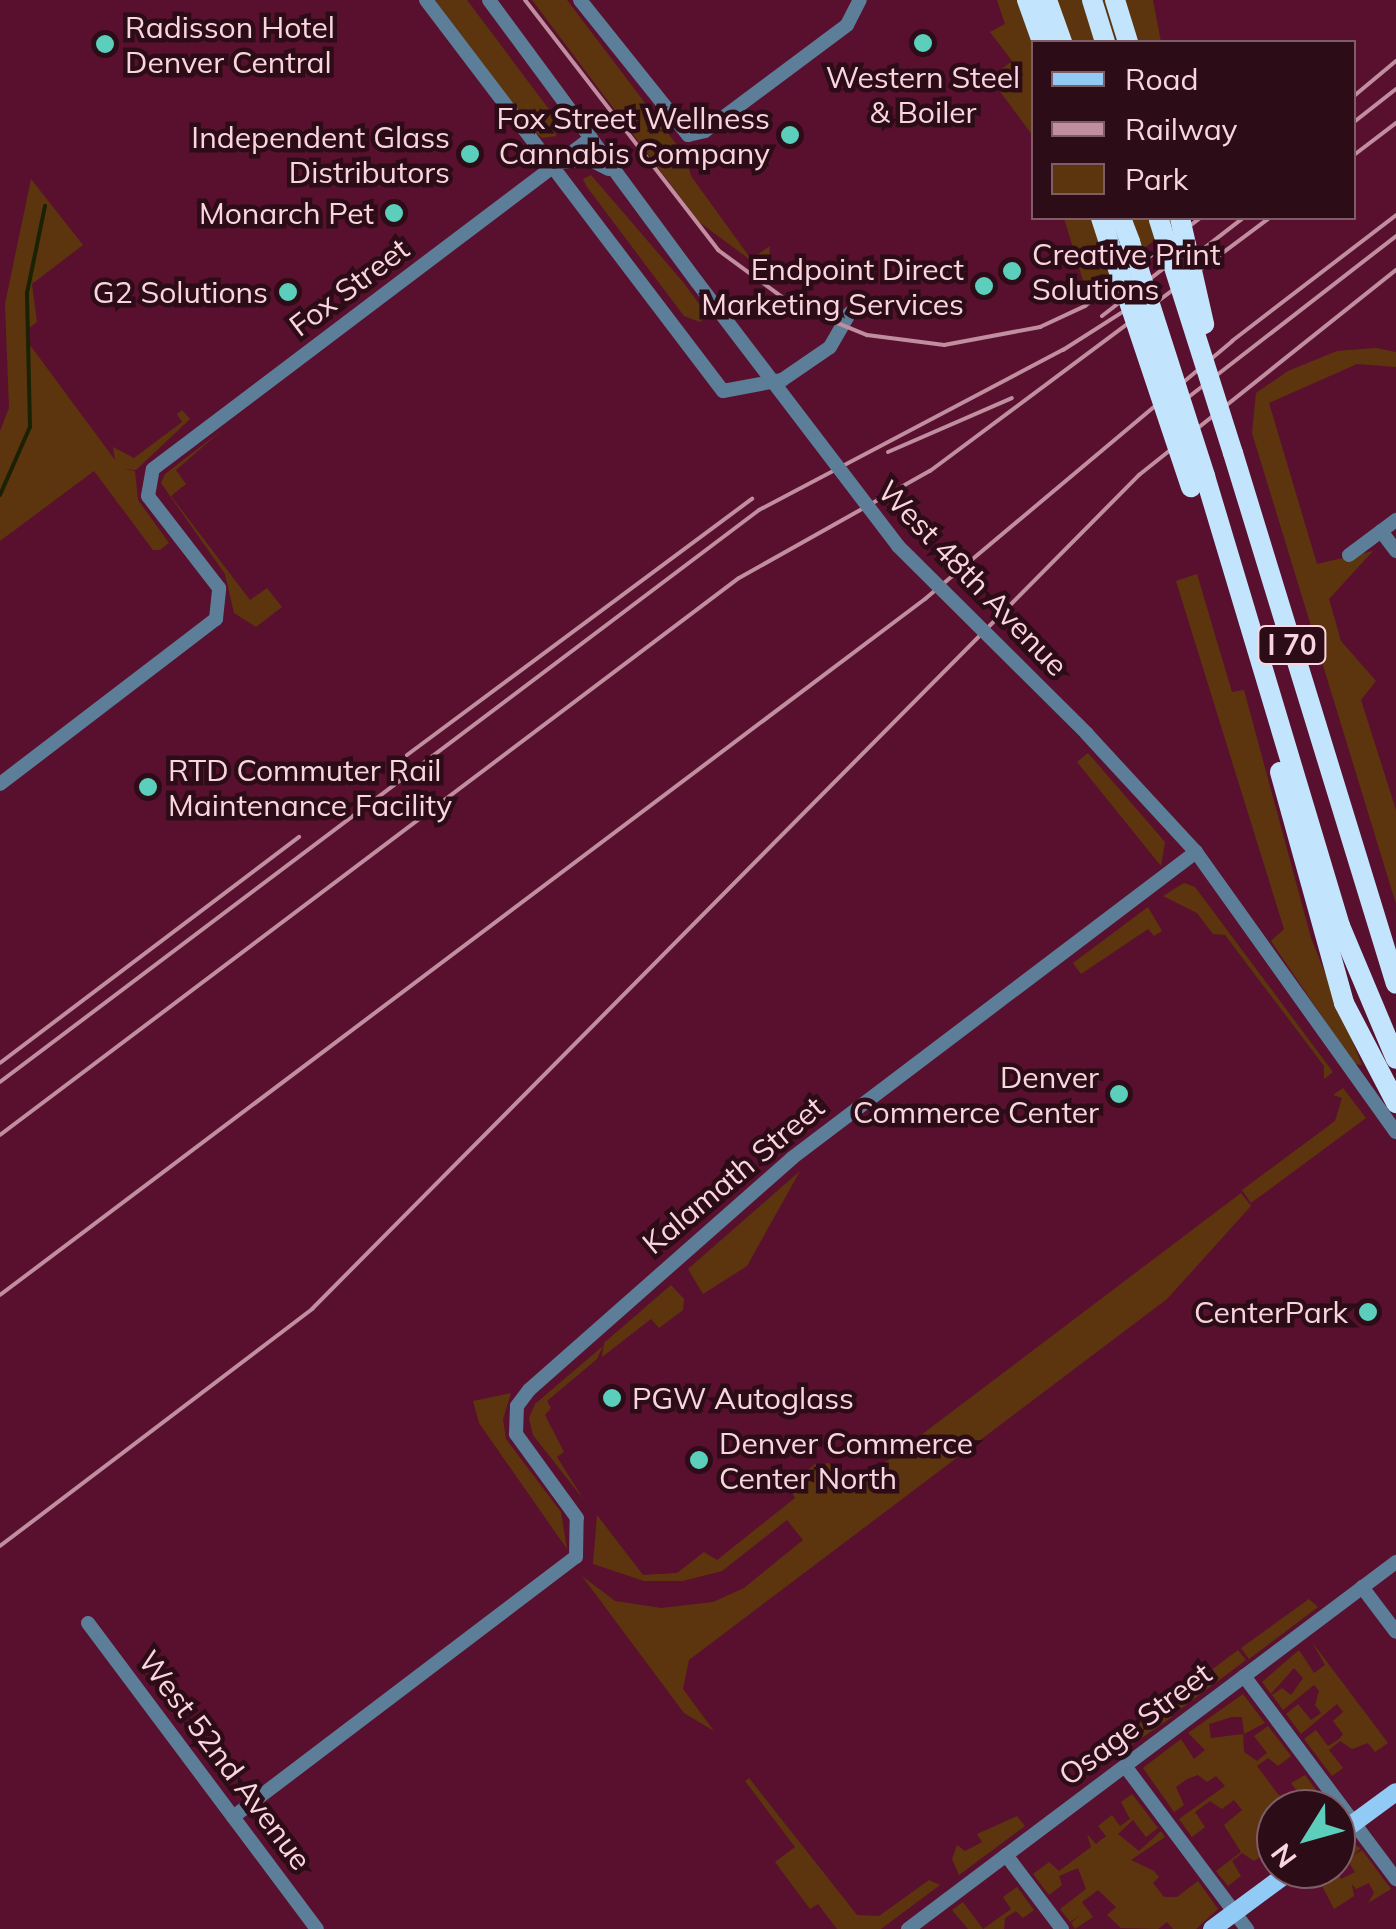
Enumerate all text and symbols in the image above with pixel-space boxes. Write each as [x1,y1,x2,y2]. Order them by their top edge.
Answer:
place label: Radisson Hotel Denver Central [125,9,335,80]
marker: Western Steel & Boiler [912,32,934,54]
marker: Radisson Hotel Denver Central [94,33,116,55]
legend [1031,40,1356,220]
place label: Western Steel & Boiler [826,59,1020,130]
text: Road [1125,60,1199,98]
place label: Fox Street Wellness Cannabis Company [496,100,770,170]
text: Railway [1125,110,1238,148]
place label: Independent Glass Distributors [191,119,450,190]
marker: Fox Street Wellness Cannabis Company [779,124,801,146]
marker: Independent Glass Distributors [459,143,481,165]
text: Park [1125,160,1188,198]
place label: Monarch Pet [199,195,374,231]
marker: Monarch Pet [383,202,405,224]
street label: Fox Street [282,231,416,343]
place label: Creative Print Solutions [1032,236,1220,306]
place label: Endpoint Direct Marketing Services [701,251,964,322]
marker: Creative Print Solutions [1001,260,1023,282]
place label: G2 Solutions [93,274,268,310]
marker: Endpoint Direct Marketing Services [973,275,995,297]
marker: G2 Solutions [277,281,299,303]
street label: West 48th Avenue [871,473,1075,683]
road number: I 70 [1257,622,1327,668]
place label: RTD Commuter Rail Maintenance Facility [168,752,452,822]
marker: RTD Commuter Rail Maintenance Facility [137,776,159,798]
place label: Denver Commerce Center [853,1059,1099,1130]
marker: Denver Commerce Center [1108,1083,1130,1105]
street label: Kalamath Street [635,1089,831,1261]
place label: CenterPark [1194,1294,1348,1330]
marker: CenterPark [1357,1301,1379,1323]
place label: PGW Autoglass [632,1380,854,1416]
marker: PGW Autoglass [601,1387,623,1409]
place label: Denver Commerce Center North [719,1425,973,1496]
marker: Denver Commerce Center North [688,1449,710,1471]
street label: West 52nd Avenue [131,1643,319,1877]
street label: Osage Street [1052,1655,1218,1793]
north arrow [1256,1789,1356,1889]
text: N [1263,1837,1304,1875]

